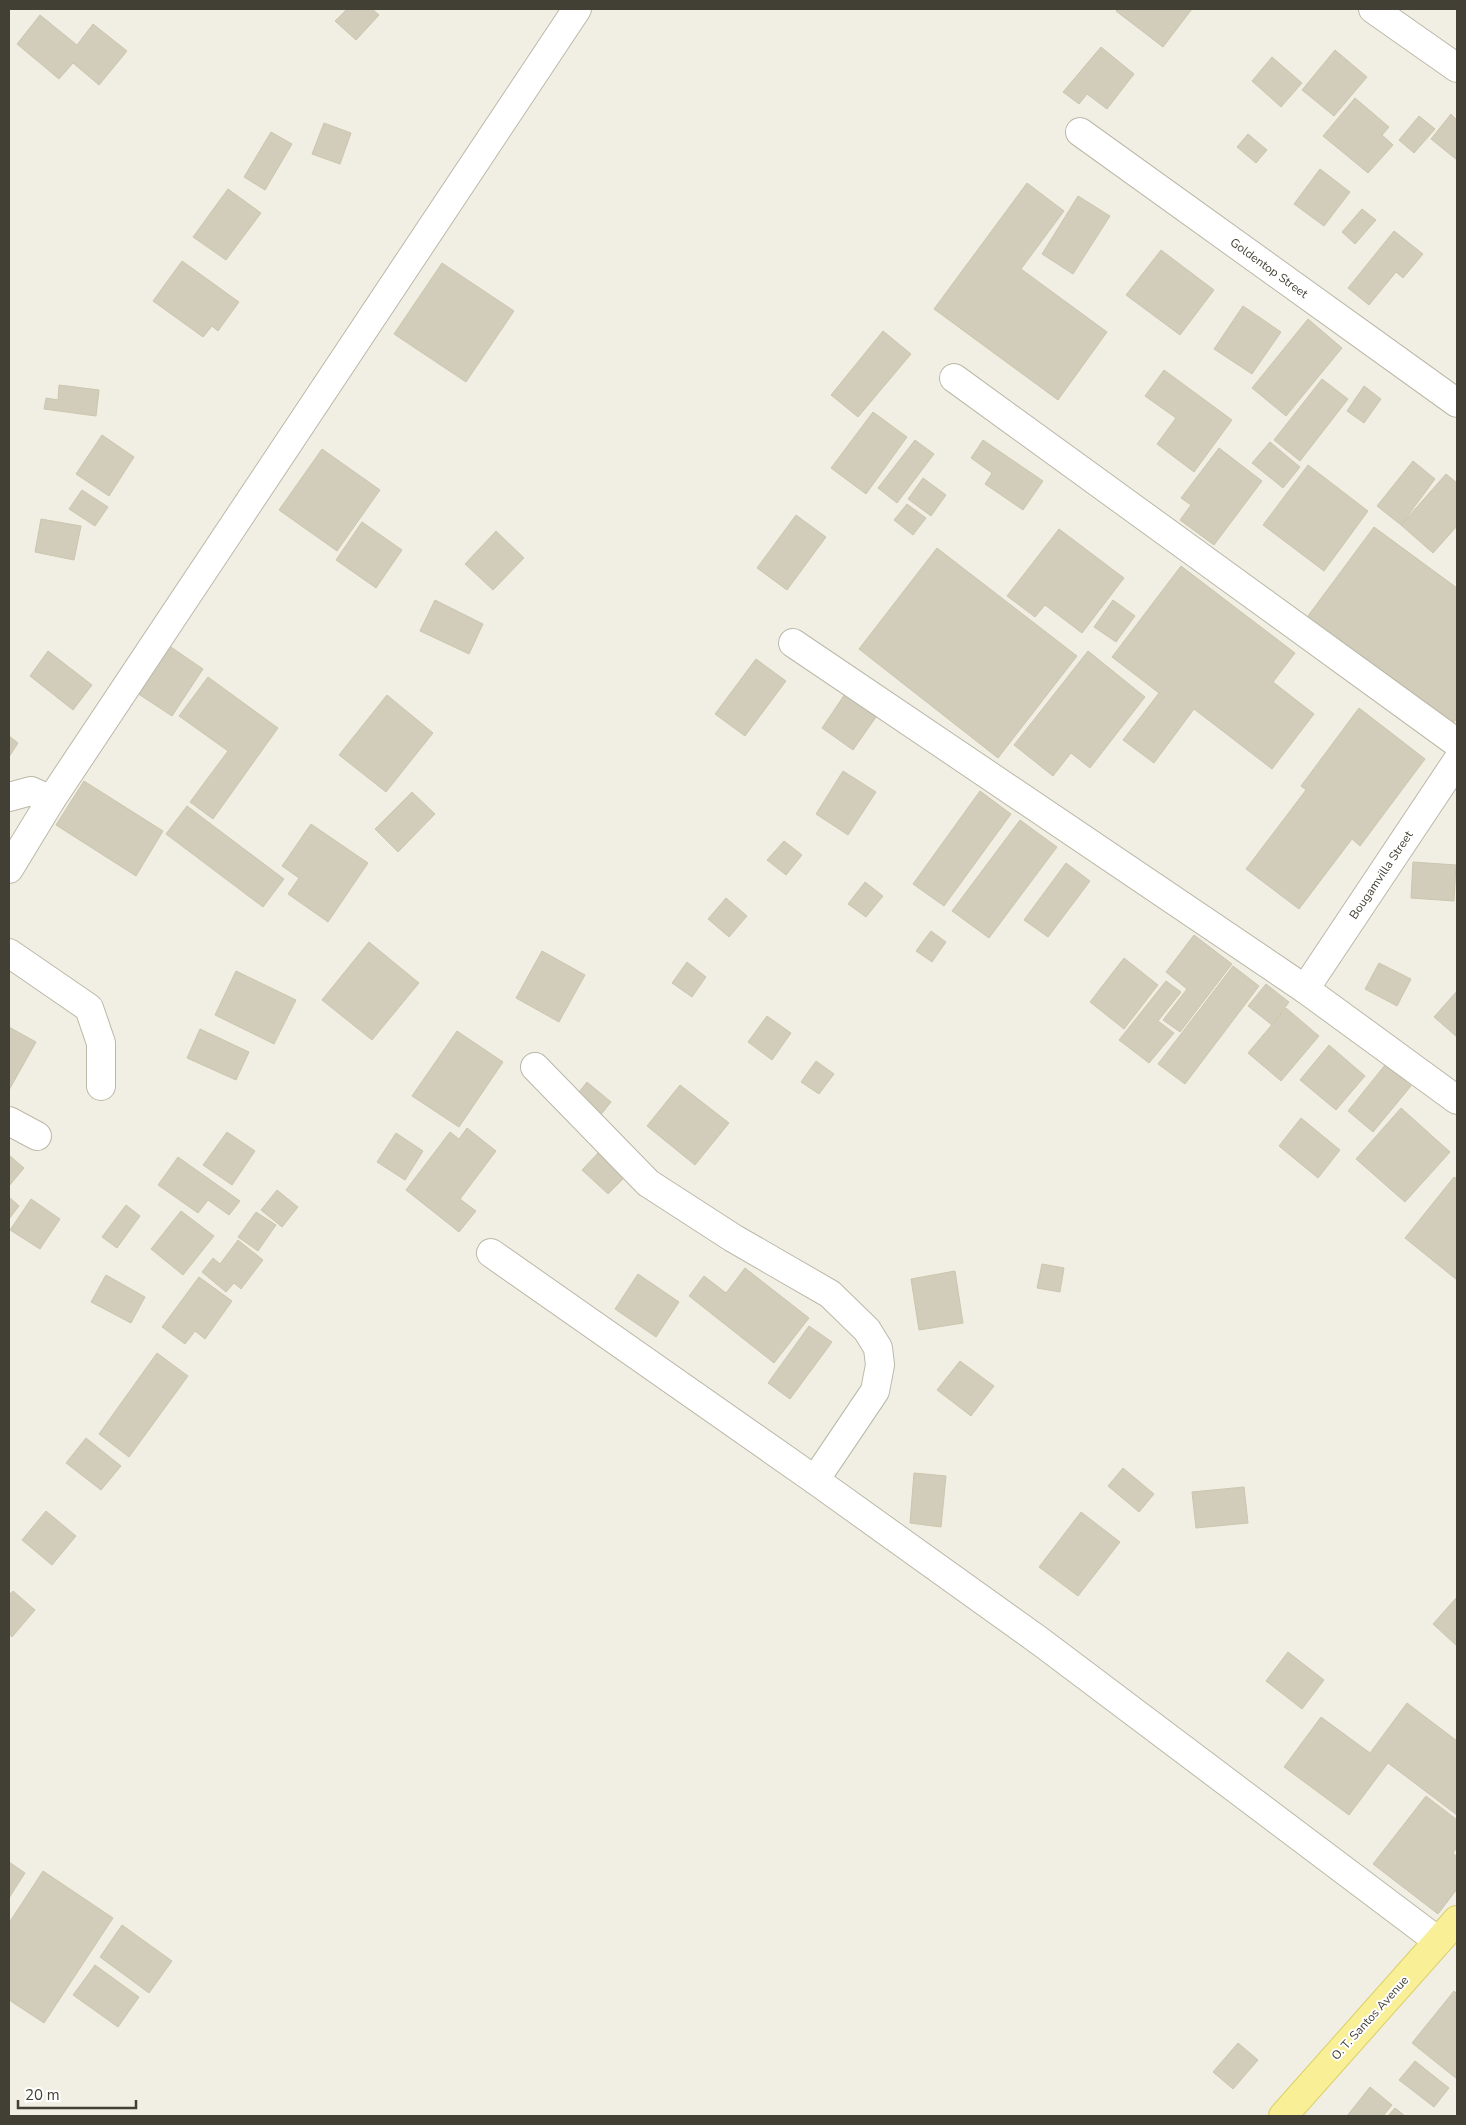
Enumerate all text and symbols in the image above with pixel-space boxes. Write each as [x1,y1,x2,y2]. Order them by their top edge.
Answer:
street label: Goldentop Street [1227,234,1312,302]
street label: Bougamvilla Street [1345,827,1417,922]
street label: O. T. Santos Avenue [1328,1973,1412,2063]
scale bar [18,2078,135,2110]
text: 20 m [25,2085,60,2105]

